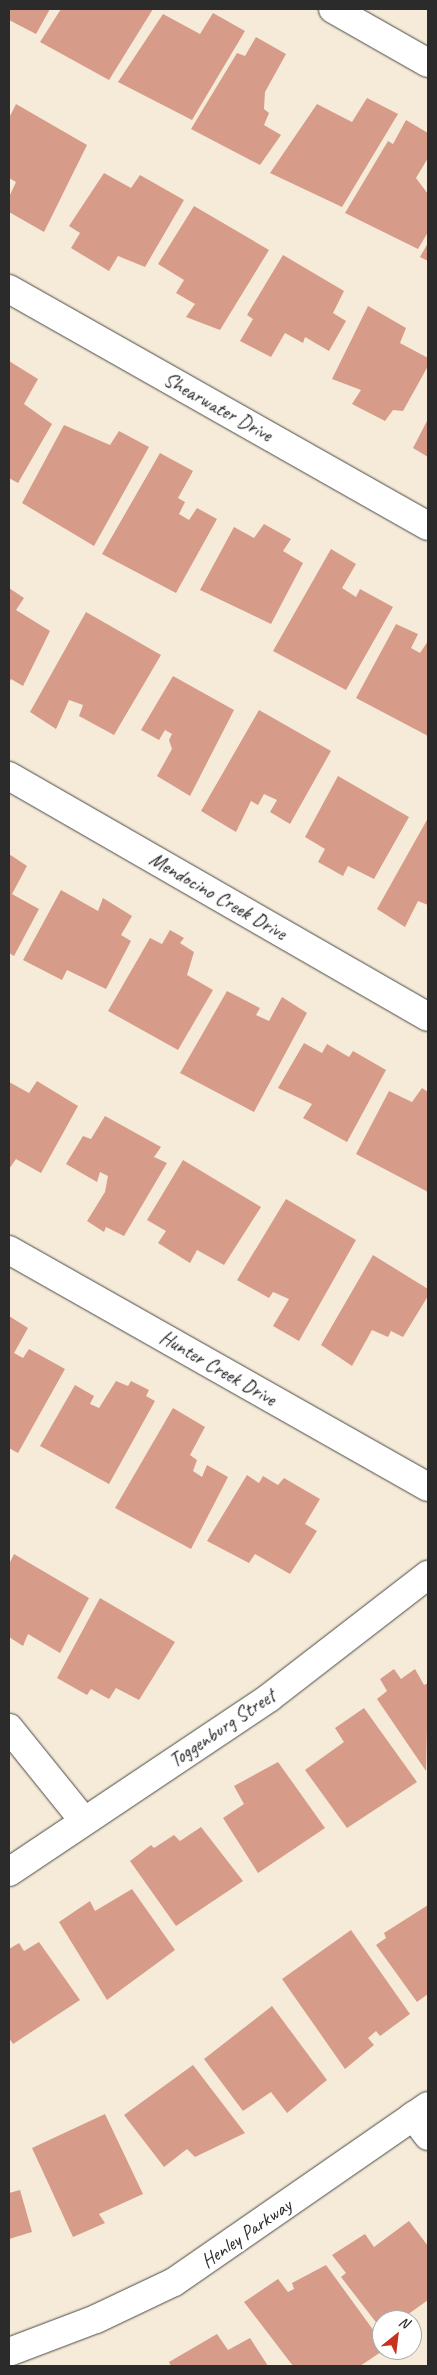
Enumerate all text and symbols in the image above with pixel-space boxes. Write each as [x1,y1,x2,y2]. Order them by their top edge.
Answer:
street label: Shearwater Drive [159,367,277,447]
street label: Mendocino Creek Drive [145,847,291,945]
street label: Hunter Creek Drive [155,1325,281,1411]
street label: Toggenburg Street [164,1684,280,1772]
street label: Henley Parkway [196,2193,296,2273]
north arrow [372,2310,422,2360]
text: N [396,2313,412,2332]

